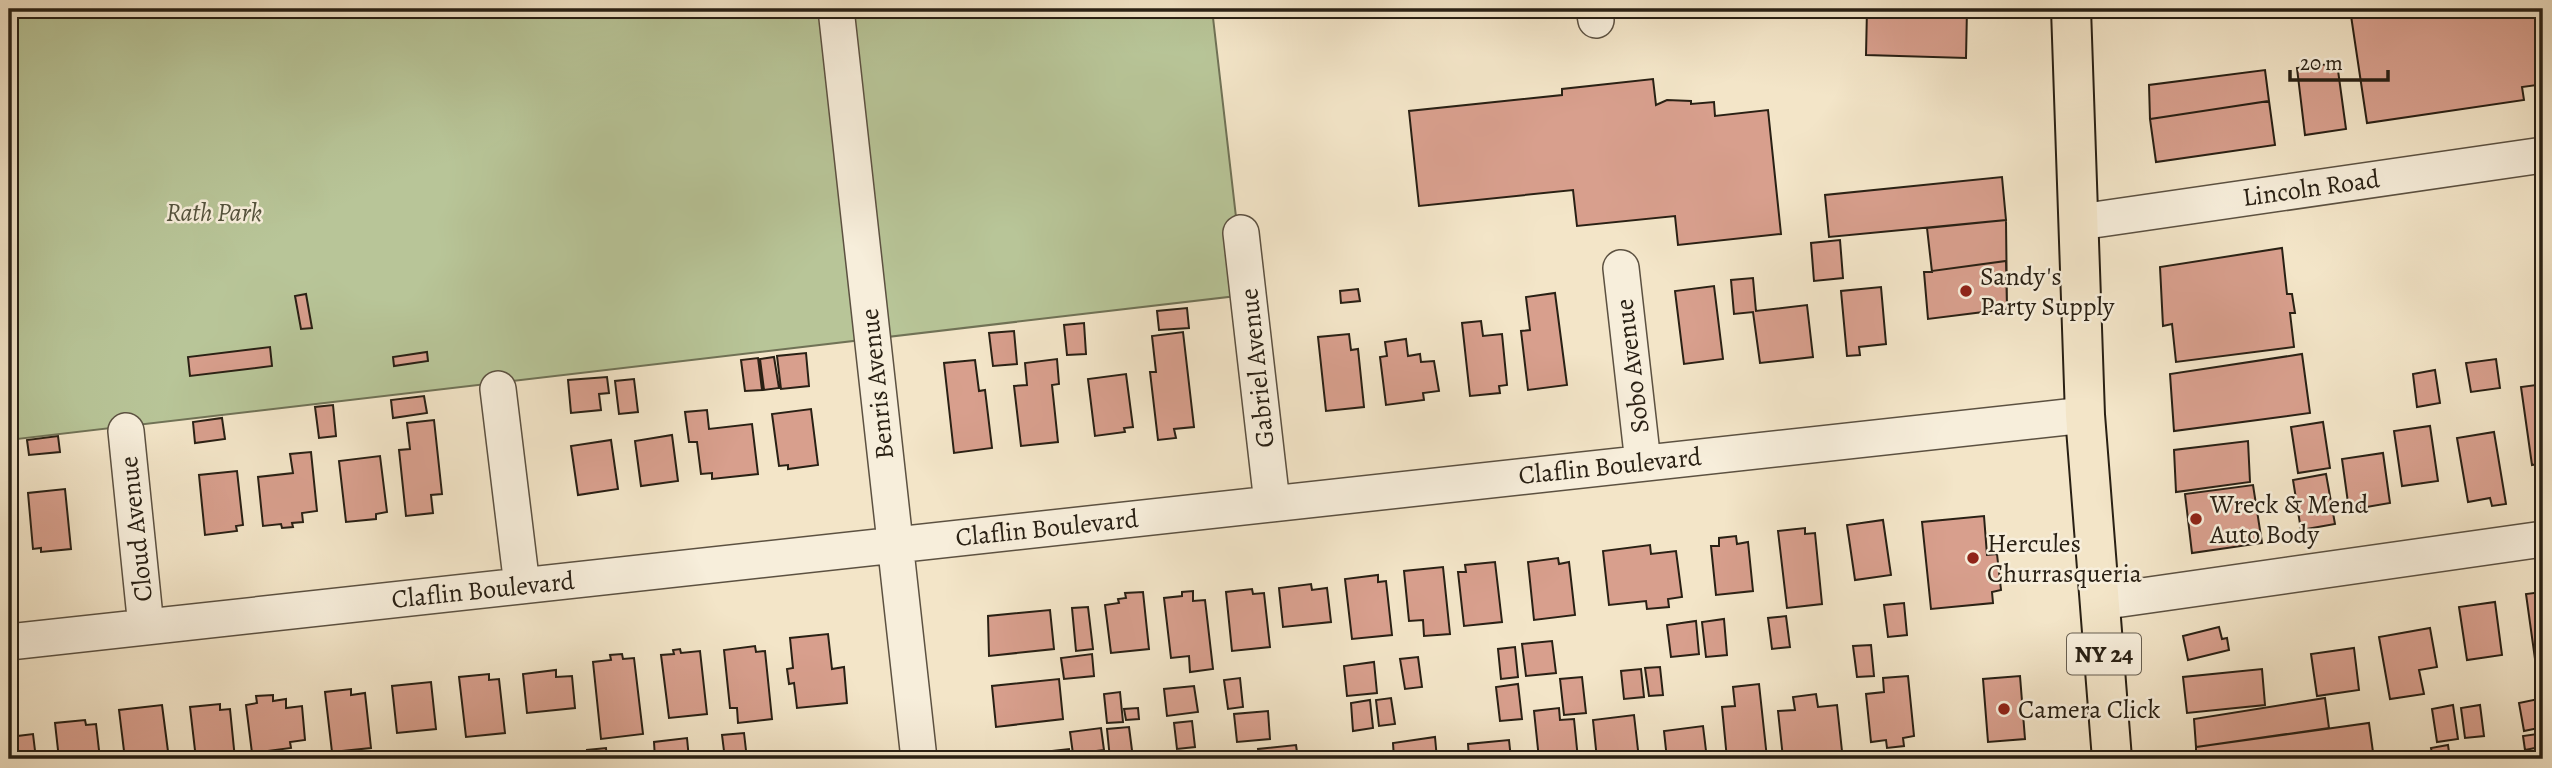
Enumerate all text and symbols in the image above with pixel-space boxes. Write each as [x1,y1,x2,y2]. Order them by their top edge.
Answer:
scale bar [2290,38,2388,82]
text: 20 m [2300,49,2343,77]
street label: Lincoln Road [2240,161,2382,215]
park label: Rath Park [166,195,262,230]
place label: Sandy's Party Supply [1980,259,2115,324]
marker: Sandy's Party Supply [1958,283,1974,299]
street label: Gabriel Avenue [1231,286,1283,450]
street label: Sobo Avenue [1606,297,1658,435]
street label: Benris Avenue [852,307,902,461]
street label: Claflin Boulevard [1517,439,1703,493]
street label: Cloud Avenue [111,454,161,604]
place label: Wreck & Mend Auto Body [2209,487,2368,552]
street label: Claflin Boulevard [954,501,1140,555]
marker: Wreck & Mend Auto Body [2188,511,2204,527]
place label: Hercules Churrasqueria [1987,526,2142,591]
marker: Hercules Churrasqueria [1965,550,1981,566]
street label: Claflin Boulevard [390,563,576,617]
road number: NY 24 [2067,634,2141,674]
place label: Camera Click [2018,692,2161,727]
marker: Camera Click [1996,701,2012,717]

